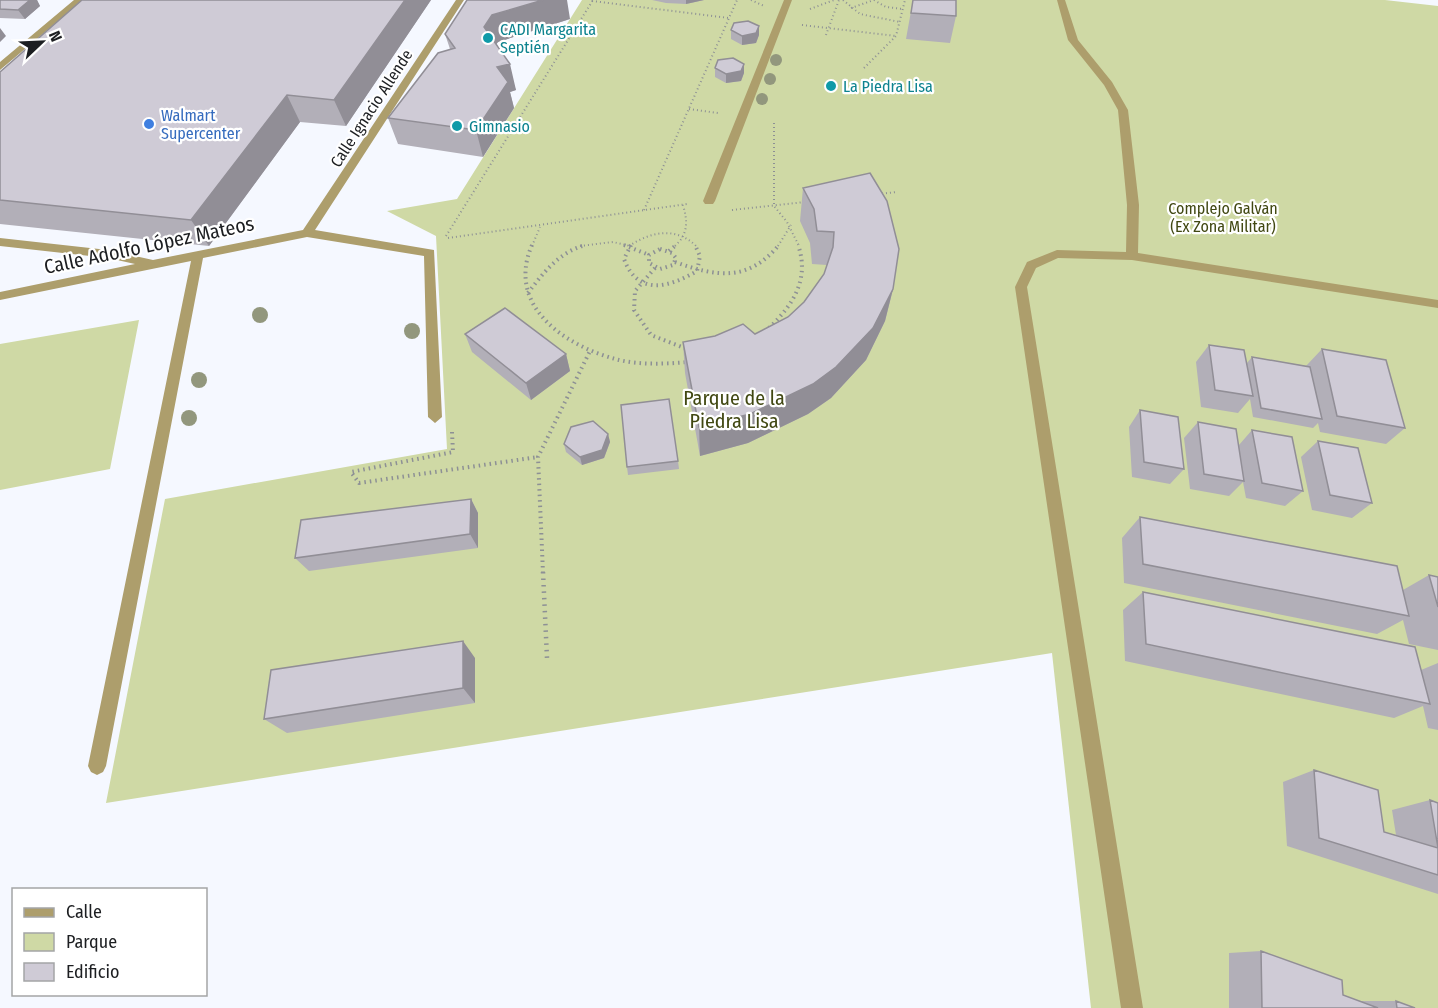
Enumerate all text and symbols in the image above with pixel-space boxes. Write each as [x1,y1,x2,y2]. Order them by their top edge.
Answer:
north arrow [12,12,72,72]
place label: CADI Margarita Septién [500,20,596,57]
text: N [45,28,66,44]
marker: CADI Margarita Septién [481,31,495,45]
street label: Calle Ignacio Allende [326,46,417,171]
place label: La Piedra Lisa [843,77,933,96]
marker: La Piedra Lisa [824,79,838,93]
place label: Walmart Supercenter [161,106,241,143]
marker: Walmart Supercenter [142,117,156,131]
place label: Gimnasio [469,117,530,136]
marker: Gimnasio [450,119,464,133]
park label: Complejo Galván (Ex Zona Militar) [1168,199,1278,236]
street label: Calle Adolfo López Mateos [42,211,256,279]
park label: Parque de la Piedra Lisa [683,386,785,433]
legend [12,888,207,996]
text: Calle [66,901,102,923]
text: Parque [66,931,117,953]
text: Edificio [66,961,119,983]

